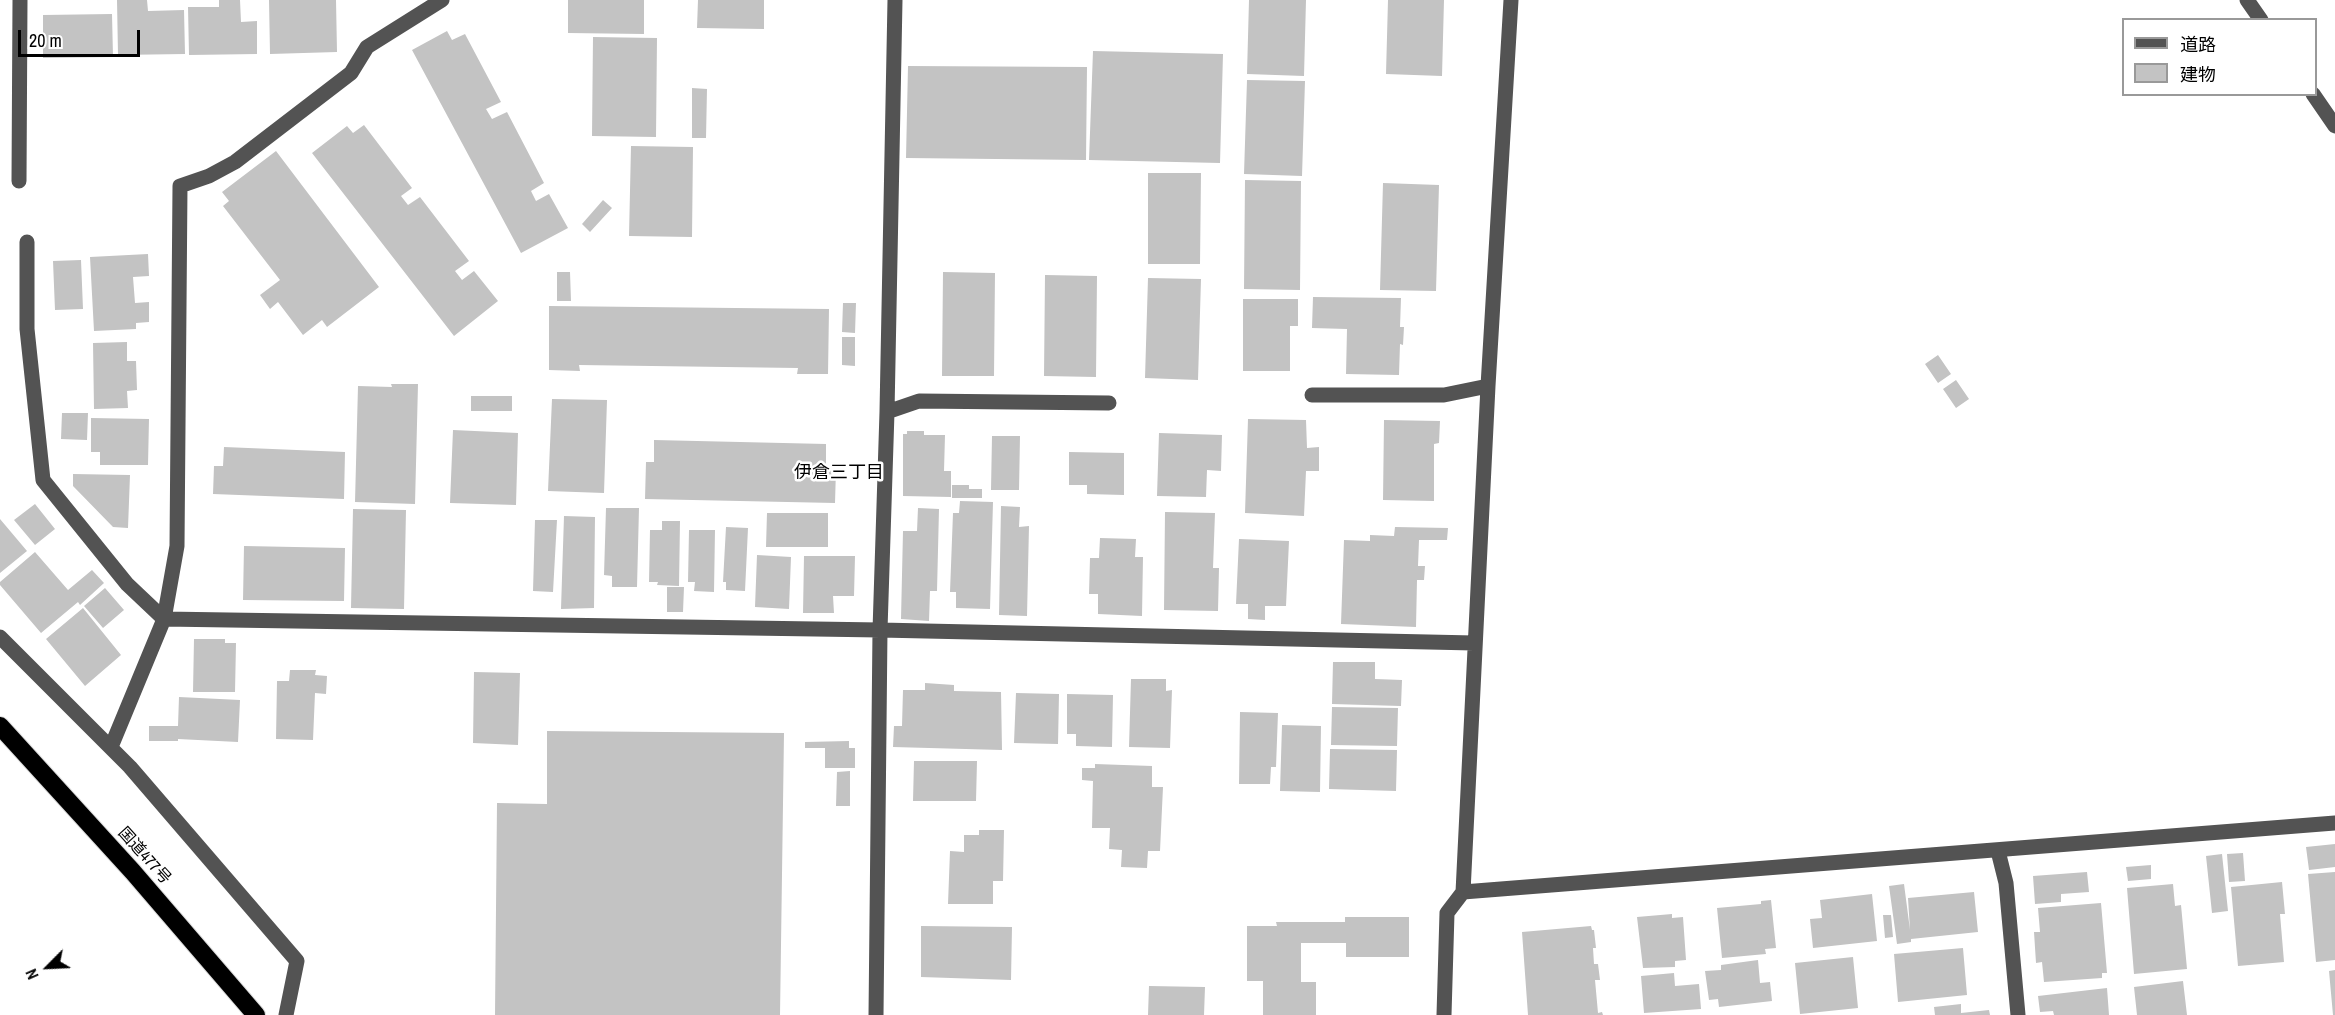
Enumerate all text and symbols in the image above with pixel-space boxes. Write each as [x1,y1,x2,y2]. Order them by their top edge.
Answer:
scale bar [21,18,142,56]
legend [2122,18,2317,96]
text: 20 m [29,28,62,53]
text: 道路 [2180,32,2216,57]
text: 建物 [2180,62,2216,87]
district label: 伊倉三丁目 [794,462,884,484]
street label: 国道477号 [113,824,175,888]
north arrow [18,937,78,997]
text: N [20,966,44,983]

